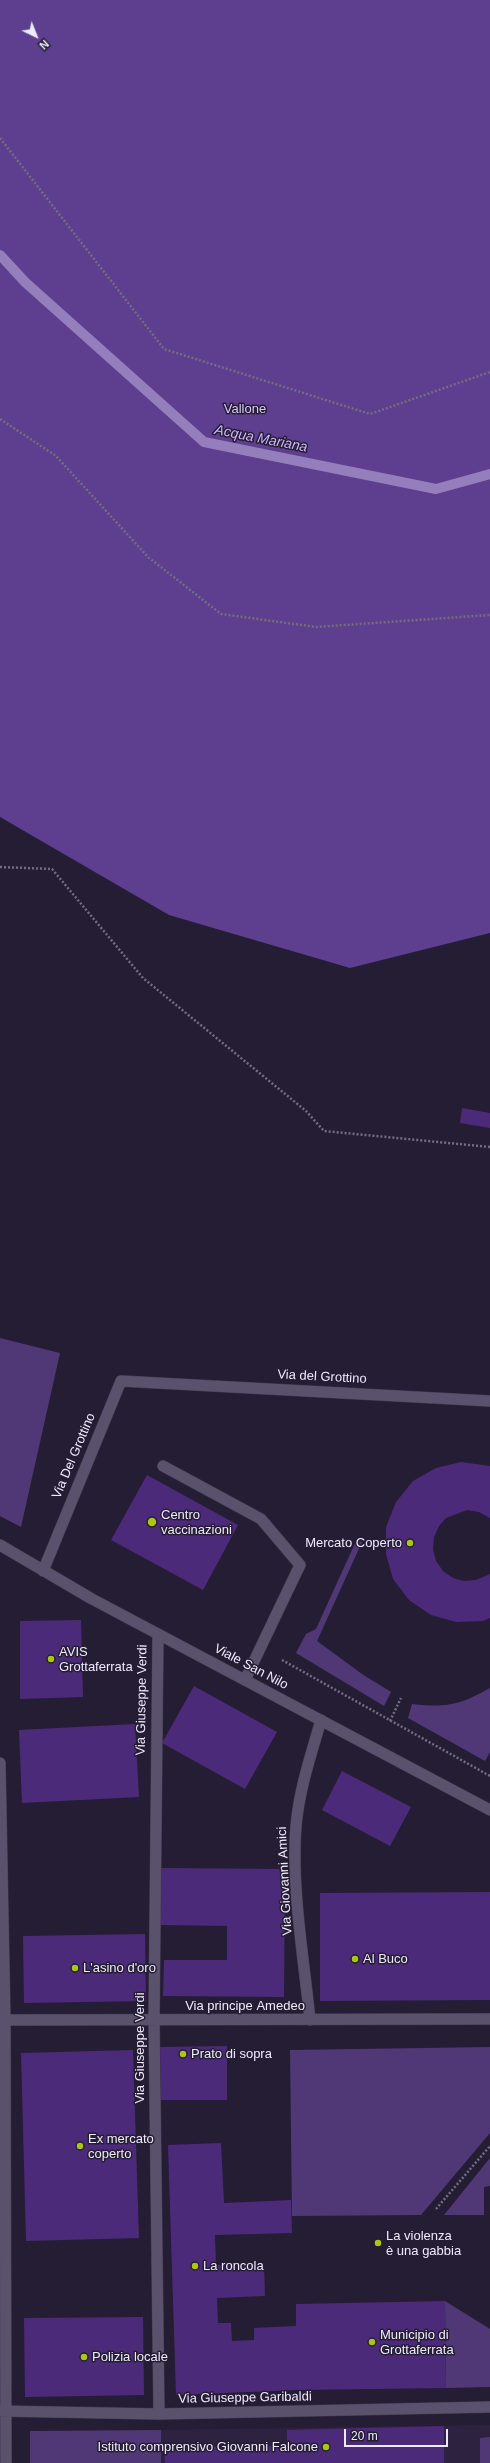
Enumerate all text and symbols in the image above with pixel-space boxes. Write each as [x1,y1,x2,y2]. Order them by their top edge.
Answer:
north arrow [16,16,56,56]
text: N [37,38,51,52]
park label: Vallone [224,401,266,417]
water label: Acqua Mariana [213,422,309,456]
street label: Via del Grottino [277,1367,367,1387]
street label: Via Del Grottino [49,1411,99,1501]
place label: Centro vaccinazioni [161,1507,232,1538]
marker: Centro vaccinazioni [146,1516,158,1528]
place label: Mercato Coperto [305,1535,402,1551]
marker: Mercato Coperto [405,1538,415,1548]
street label: Viale San Nilo [211,1641,291,1693]
place label: AVIS Grottaferrata [59,1644,133,1675]
street label: Via Giuseppe Verdi [133,1644,151,1756]
marker: AVIS Grottaferrata [46,1654,56,1664]
street label: Via Giovanni Amici [274,1826,296,1936]
place label: Al Buco [363,1951,408,1967]
marker: Al Buco [350,1954,360,1964]
place label: L'asino d'oro [83,1960,156,1976]
marker: L'asino d'oro [70,1963,80,1973]
street label: Via Giuseppe Verdi [132,1992,148,2104]
street label: Via principe Amedeo [185,1998,305,2014]
place label: Prato di sopra [191,2046,272,2062]
marker: Prato di sopra [178,2049,188,2059]
place label: Ex mercato coperto [88,2131,154,2162]
marker: Ex mercato coperto [75,2141,85,2151]
place label: La violenza è una gabbia [386,2228,461,2259]
marker: La violenza è una gabbia [373,2238,383,2248]
place label: La roncola [203,2258,264,2274]
marker: La roncola [190,2261,200,2271]
place label: Municipio di Grottaferrata [380,2327,454,2358]
marker: Municipio di Grottaferrata [367,2337,377,2347]
place label: Polizia locale [92,2349,168,2365]
marker: Polizia locale [79,2352,89,2362]
street label: Via Giuseppe Garibaldi [178,2389,312,2407]
scale bar [346,2421,450,2447]
text: 20 m [351,2429,378,2443]
place label: Istituto comprensivo Giovanni Falcone [98,2439,318,2455]
marker: Istituto comprensivo Giovanni Falcone [321,2442,331,2452]

